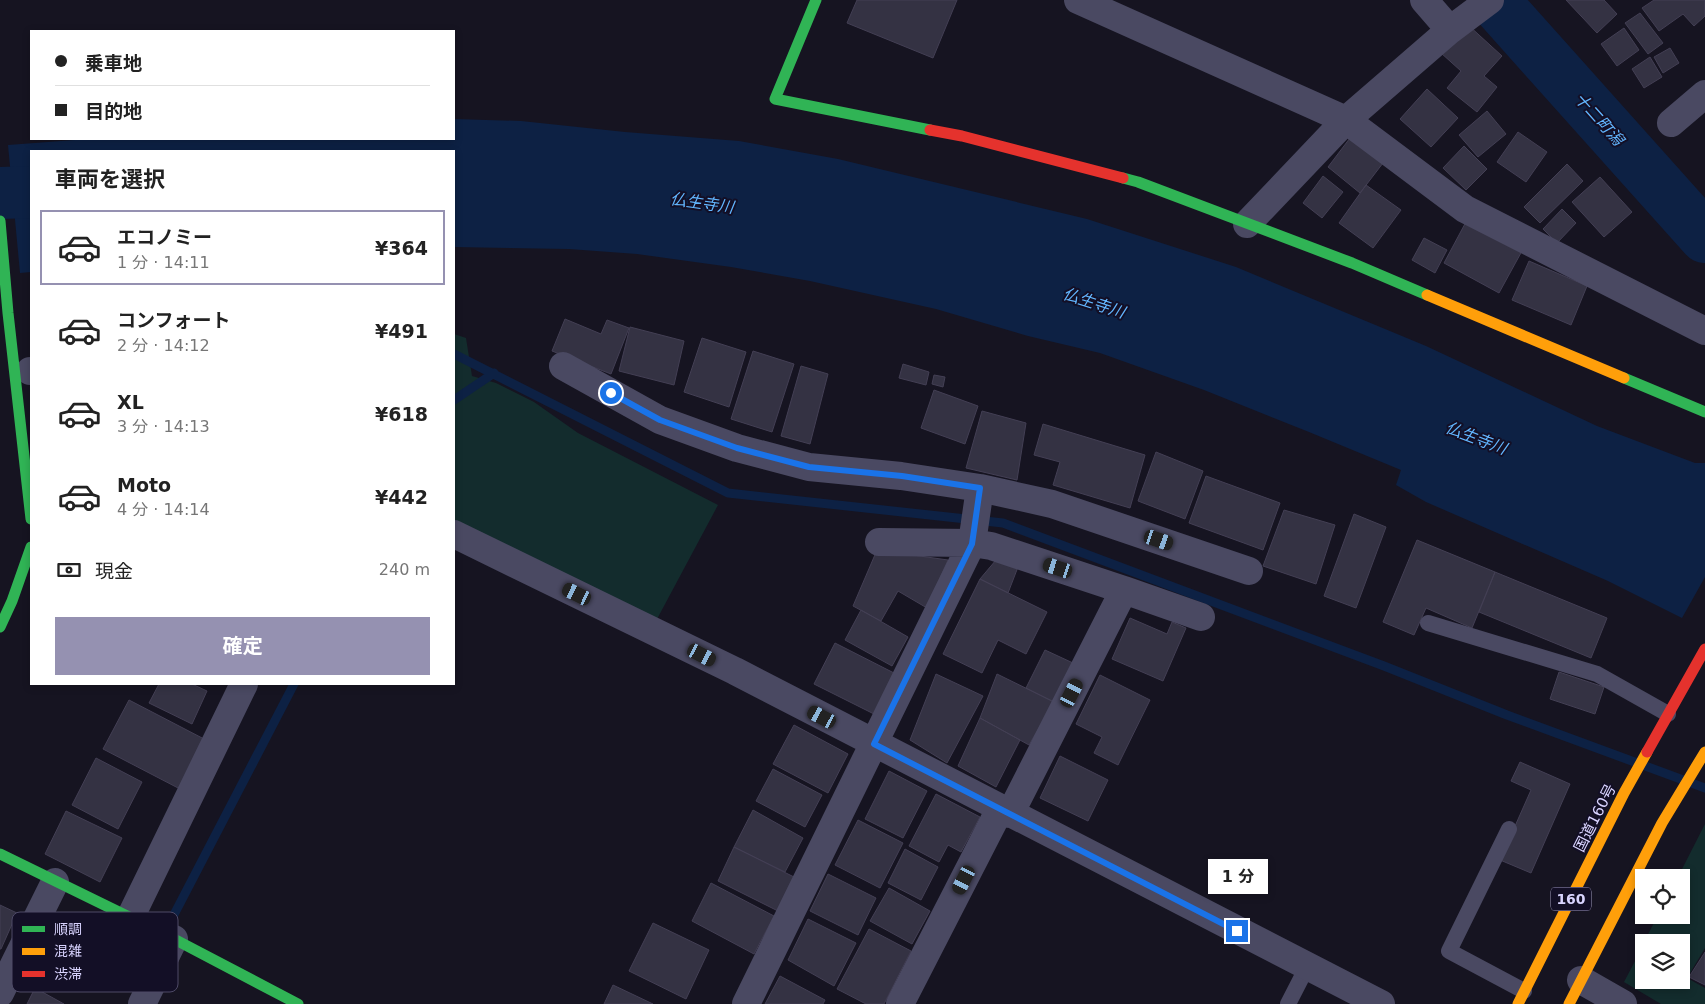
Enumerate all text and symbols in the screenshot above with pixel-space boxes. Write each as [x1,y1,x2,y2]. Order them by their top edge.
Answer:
text: 乗車地 [85,52,142,74]
water label: 十二町潟 [1571,89,1629,151]
text: 目的地 [85,100,142,122]
text: 車両を選択 [55,167,165,192]
water label: 仏生寺川 [669,189,737,217]
icon: car [57,225,102,270]
text: エコノミー [117,226,212,248]
text: ¥364 [375,237,428,259]
text: 1 分 · 14:11 [117,253,210,272]
water label: 仏生寺川 [1061,284,1129,323]
icon: car [57,308,102,353]
text: コンフォート [117,309,230,331]
text: ¥491 [375,320,428,342]
text: 2 分 · 14:12 [117,336,210,355]
route start [600,382,622,404]
icon: car [57,391,102,436]
text: XL [117,391,144,413]
text: ¥618 [375,403,428,425]
text: 3 分 · 14:13 [117,417,210,436]
water label: 仏生寺川 [1443,418,1511,459]
icon: car [57,474,102,519]
text: Moto [117,474,171,496]
text: ¥442 [375,486,428,508]
text: 4 分 · 14:14 [117,500,210,519]
car [1142,528,1175,552]
icon: cash [55,556,83,584]
car [1041,556,1074,580]
text: 現金 [95,560,133,582]
text: 240 m [379,560,430,579]
car [560,581,593,607]
button: 確定 [55,617,430,675]
car [685,642,718,668]
car [1058,676,1085,710]
car [805,703,838,731]
street label: 国道160号 [1570,781,1620,855]
callout: 1 分 [1207,858,1267,894]
car [950,863,977,897]
text: 1 分 [1222,867,1254,886]
map controls [1635,869,1690,989]
button: locate [1635,869,1690,924]
road number: 160 [1551,888,1591,911]
legend [12,912,178,992]
route end [1226,920,1248,942]
text: 順調 [54,921,82,937]
button: layers [1635,934,1690,989]
text: 混雑 [54,943,82,959]
text: 渋滞 [54,966,82,982]

